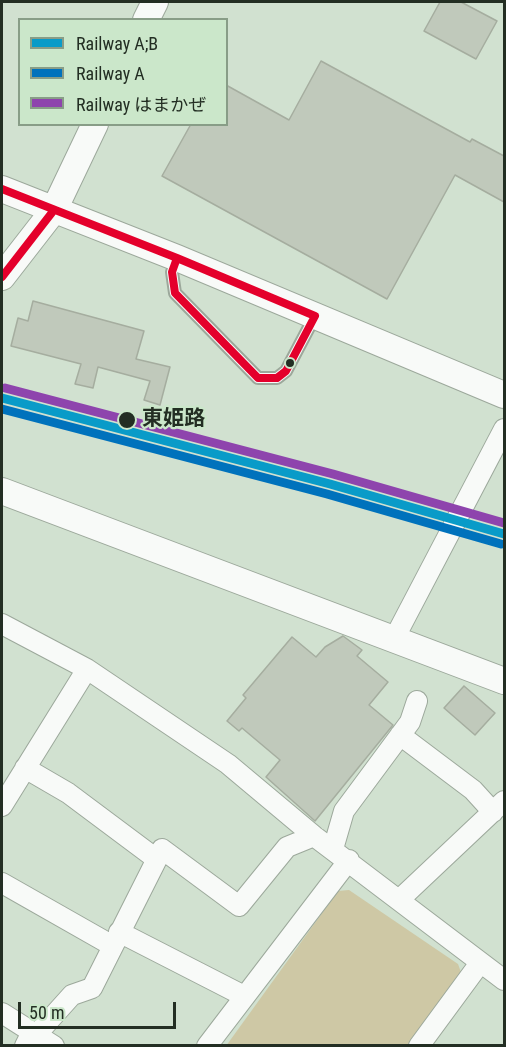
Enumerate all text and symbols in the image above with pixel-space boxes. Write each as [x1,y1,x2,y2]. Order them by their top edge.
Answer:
legend [18,18,228,126]
text: Railway A;B [76,33,158,54]
text: Railway A [76,63,145,84]
text: Railway はまかぜ [76,94,206,115]
unlabelled marker [284,357,296,369]
place label: 東姫路 [142,407,205,433]
marker: 東姫路 [117,410,137,430]
scale bar [21,990,178,1028]
text: 50 m [29,1002,64,1023]

